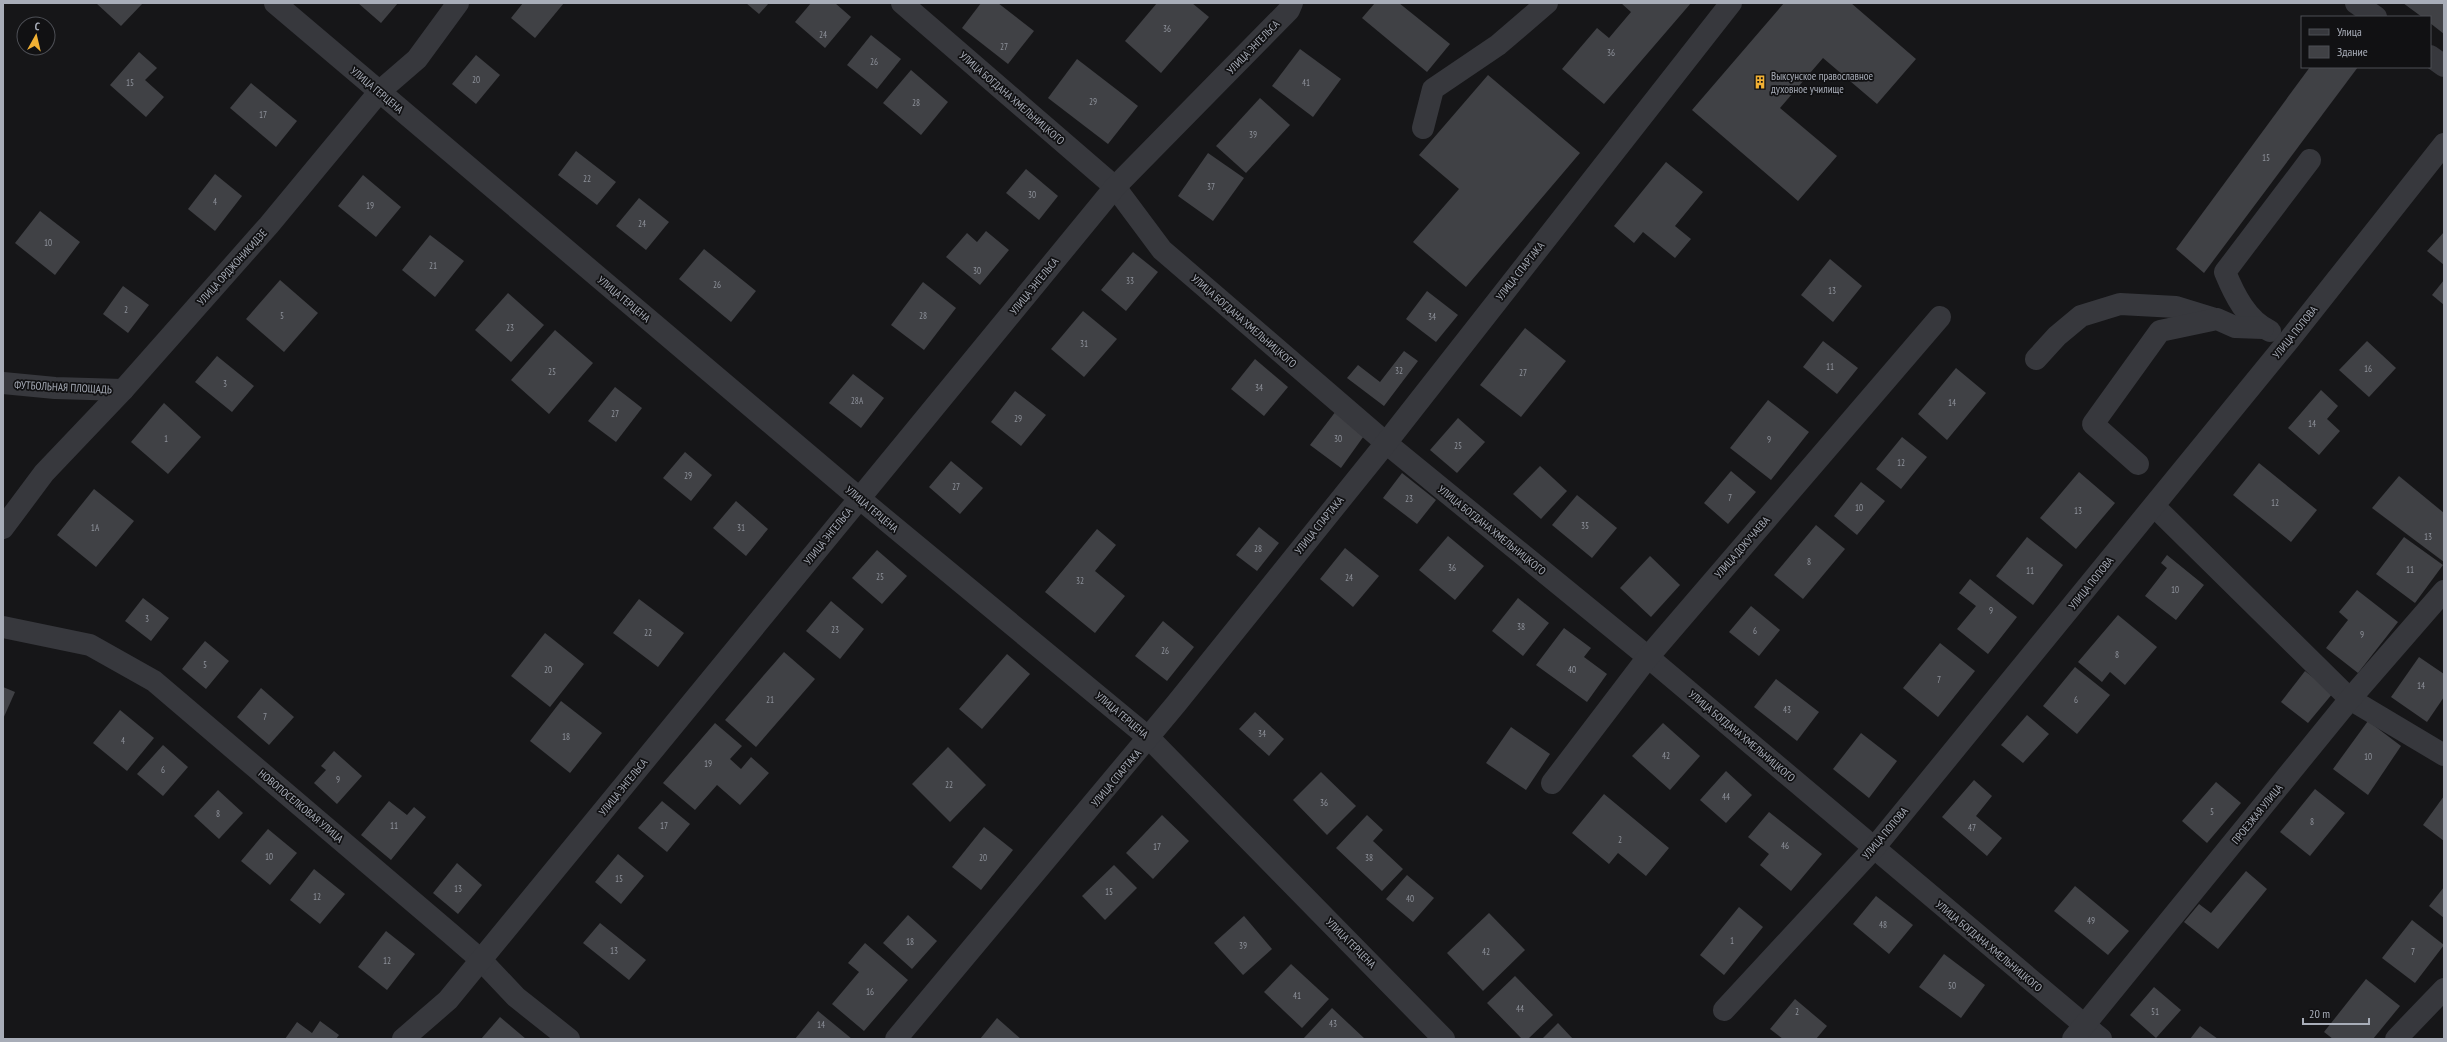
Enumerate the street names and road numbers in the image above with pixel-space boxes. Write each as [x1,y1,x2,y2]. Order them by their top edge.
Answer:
street label: УЛИЦА ЭНГЕЛЬСА [1224,17,1283,77]
street label: УЛИЦА БОГДАНА ХМЕЛЬНИЦКОГО [957,48,1067,148]
street label: УЛИЦА ГЕРЦЕНА [348,64,407,117]
street label: УЛИЦА ОРДЖОНИКИДЗЕ [194,226,270,308]
street label: УЛИЦА СПАРТАКА [1493,238,1548,303]
street label: УЛИЦА ЭНГЕЛЬСА [1007,254,1062,317]
street label: УЛИЦА БОГДАНА ХМЕЛЬНИЦКОГО [1189,271,1299,371]
street label: УЛИЦА ГЕРЦЕНА [595,273,654,326]
street label: УЛИЦА ПОПОВА [2270,302,2321,361]
street label: ФУТБОЛЬНАЯ ПЛОЩАДЬ [14,377,112,397]
street label: УЛИЦА БОГДАНА ХМЕЛЬНИЦКОГО [1435,482,1549,578]
street label: УЛИЦА ГЕРЦЕНА [843,483,902,536]
street label: УЛИЦА СПАРТАКА [1291,493,1347,557]
street label: УЛИЦА ЭНГЕЛЬСА [801,504,856,567]
street label: УЛИЦА ДОКУЧАЕВА [1711,513,1773,581]
street label: УЛИЦА ПОПОВА [2066,553,2117,612]
street label: УЛИЦА БОГДАНА ХМЕЛЬНИЦКОГО [1686,687,1798,785]
street label: УЛИЦА ГЕРЦЕНА [1093,689,1152,742]
street label: УЛИЦА СПАРТАКА [1088,746,1145,810]
street label: УЛИЦА ЭНГЕЛЬСА [596,755,651,818]
street label: НОВОПОСЕЛКОВАЯ УЛИЦА [256,766,347,846]
street label: ПРОЕЗЖАЯ УЛИЦА [2228,780,2286,847]
street label: УЛИЦА ПОПОВА [1859,804,1911,862]
street label: УЛИЦА БОГДАНА ХМЕЛЬНИЦКОГО [1933,897,2045,995]
street label: УЛИЦА ГЕРЦЕНА [1323,915,1380,972]

